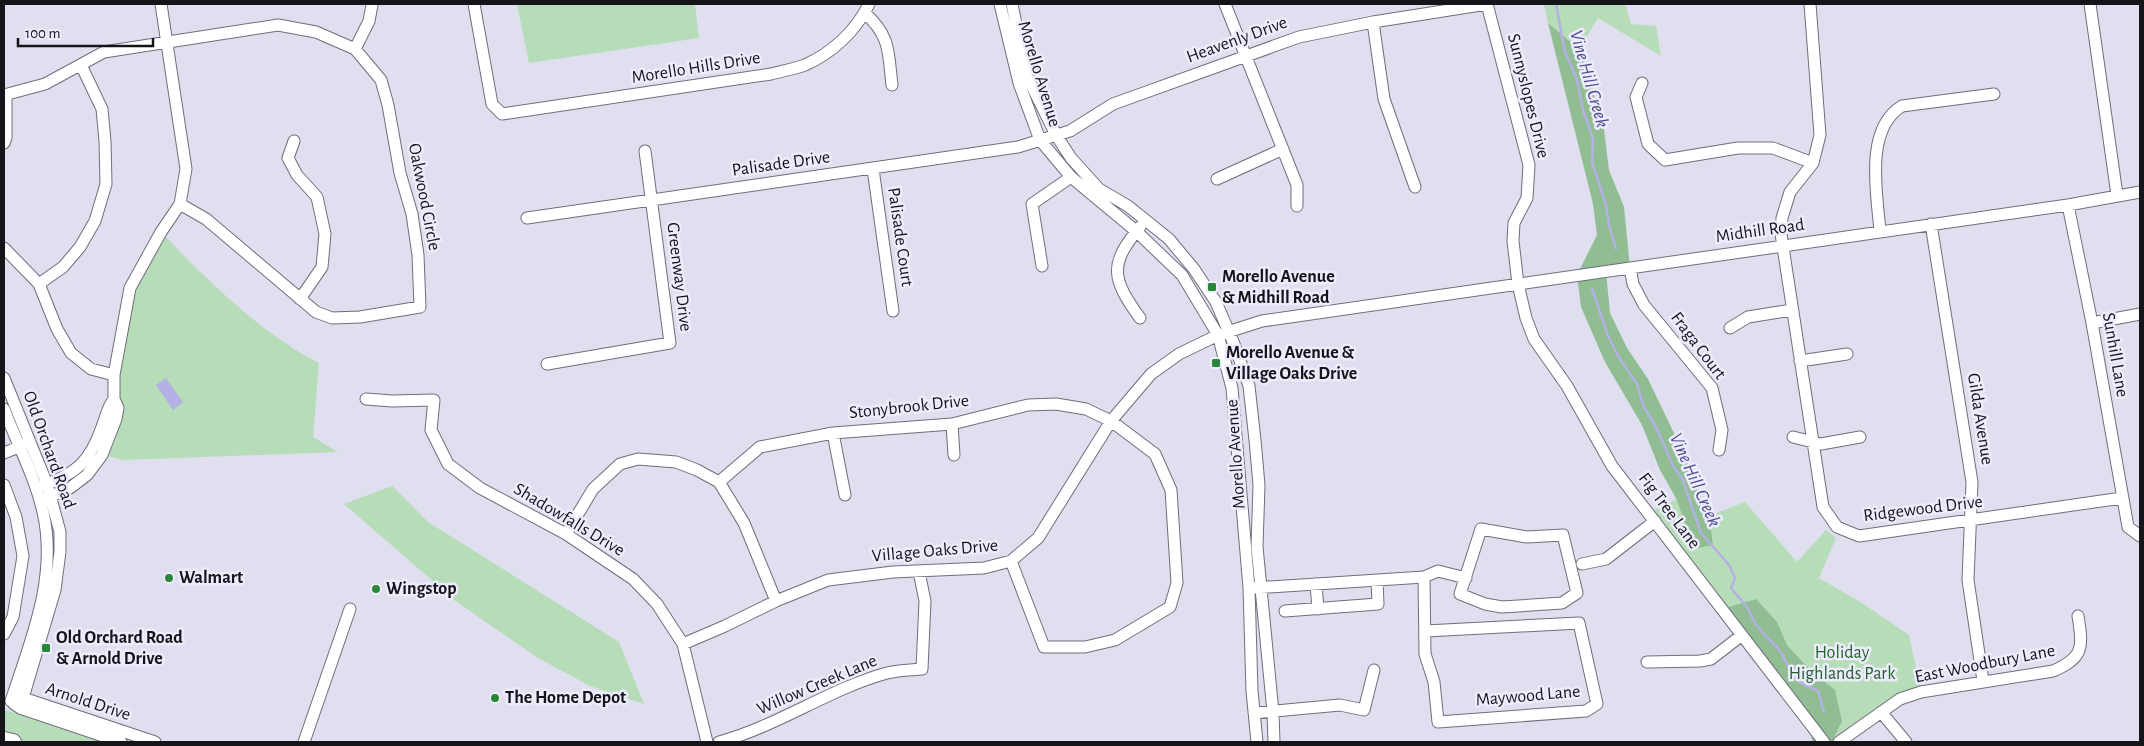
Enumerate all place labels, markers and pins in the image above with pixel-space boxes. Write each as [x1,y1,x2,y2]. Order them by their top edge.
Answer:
place label: Morello Avenue & Midhill Road [1222,268,1335,307]
marker: Morello Avenue & Midhill Road [1206,281,1218,293]
place label: Morello Avenue & Village Oaks Drive [1226,344,1357,383]
marker: Morello Avenue & Village Oaks Drive [1210,357,1222,369]
place label: Walmart [179,569,243,587]
marker: Walmart [163,572,175,584]
place label: Wingstop [386,580,457,598]
marker: Wingstop [370,583,382,595]
place label: Old Orchard Road & Arnold Drive [56,629,183,668]
marker: Old Orchard Road & Arnold Drive [40,642,52,654]
place label: The Home Depot [505,689,626,707]
marker: The Home Depot [489,692,501,704]

